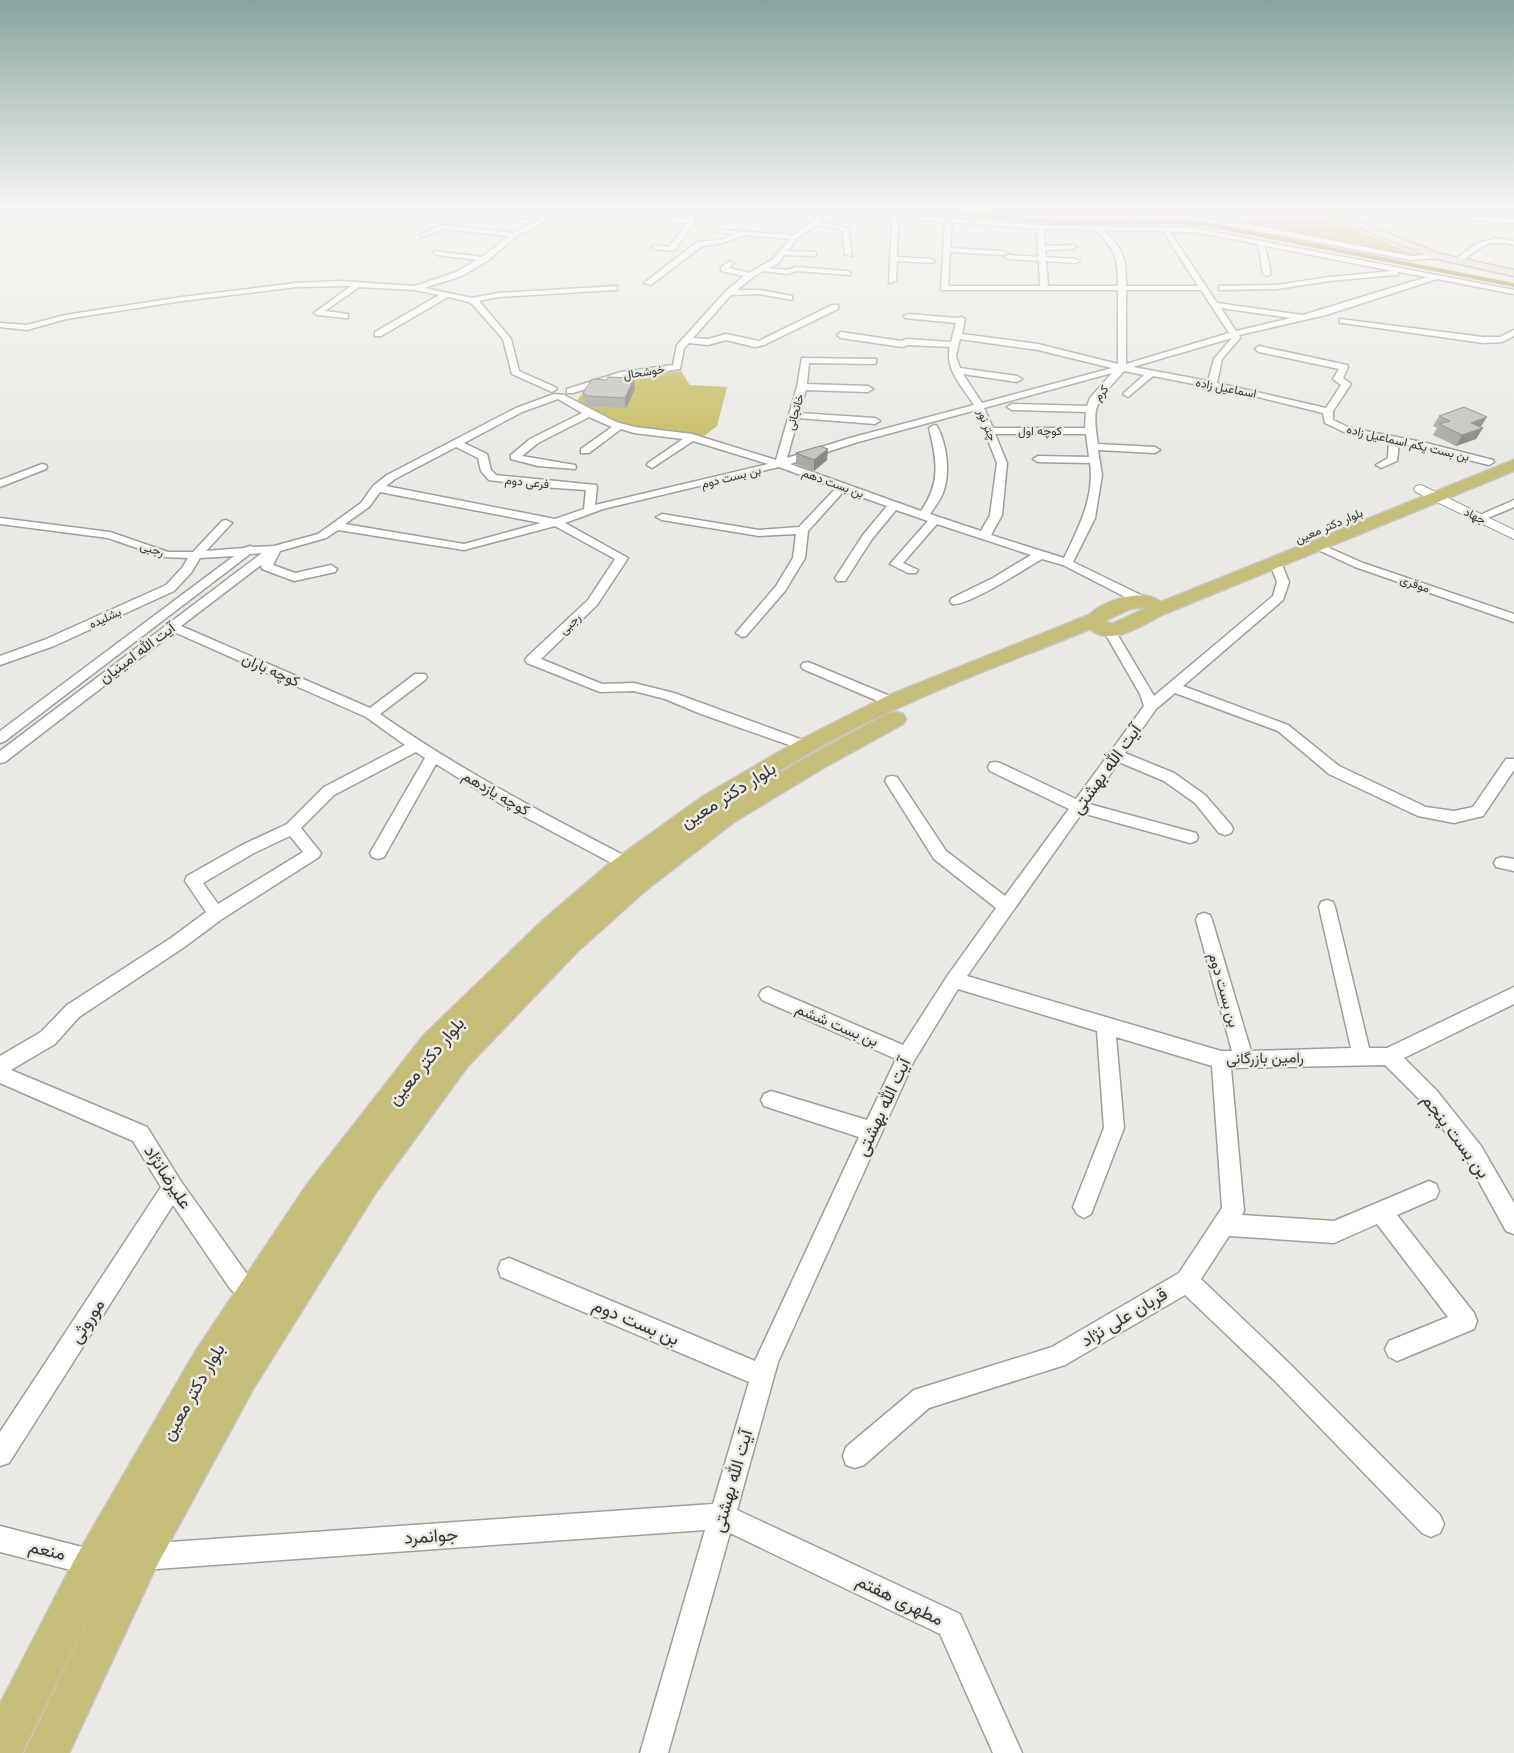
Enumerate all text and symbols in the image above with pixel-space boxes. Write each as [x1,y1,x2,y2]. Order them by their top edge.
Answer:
street label: خوشحال [622,362,666,383]
street label: اسماعیل زاده [1194,375,1258,402]
street label: کرم [1091,382,1112,404]
street label: خانجانی [783,392,808,432]
street label: چتر نور [973,406,1000,443]
street label: بن بست یکم اسماعیل زاده [1345,422,1471,465]
street label: کوچه اول [1018,424,1062,439]
street label: بن بست دوم [700,463,763,492]
street label: بن بست دهم [800,465,866,502]
street label: فرعی دوم [504,473,550,492]
street label: بلوار دکتر معین [1293,505,1365,547]
street label: جهاد [1461,505,1488,528]
street label: رجبی [138,539,166,560]
street label: موقری [1398,572,1432,597]
street label: بشلیده [87,605,123,631]
street label: رجبی [556,611,584,638]
street label: آیت الله امینیان [96,618,180,687]
street label: کوچه باران [239,649,303,692]
street label: آیت الله بهشتی [1066,718,1147,818]
street label: بلوار دکتر معین [676,757,780,833]
street label: کوچه یازدهم [459,767,533,820]
street label: بن بست دوم [1204,951,1243,1030]
street label: بن بست ششم [793,1000,881,1051]
street label: بلوار دکتر معین [383,1012,469,1110]
street label: رامین بازرگانی [1226,1048,1304,1069]
street label: آیت الله بهشتی [851,1053,916,1160]
street label: بن بست پنجم [1416,1089,1495,1183]
street label: علیرضانژاد [139,1141,197,1213]
street label: قربان علی نژاد [1077,1283,1171,1351]
street label: بن بست دوم [589,1294,683,1351]
street label: موروثی [65,1295,109,1347]
street label: بلوار دکتر معین [156,1340,230,1444]
street label: آیت الله بهشتی [707,1425,758,1535]
street label: جوانمرد [403,1523,459,1549]
street label: منعم [26,1535,68,1566]
street label: مطهری هفتم [852,1569,947,1631]

